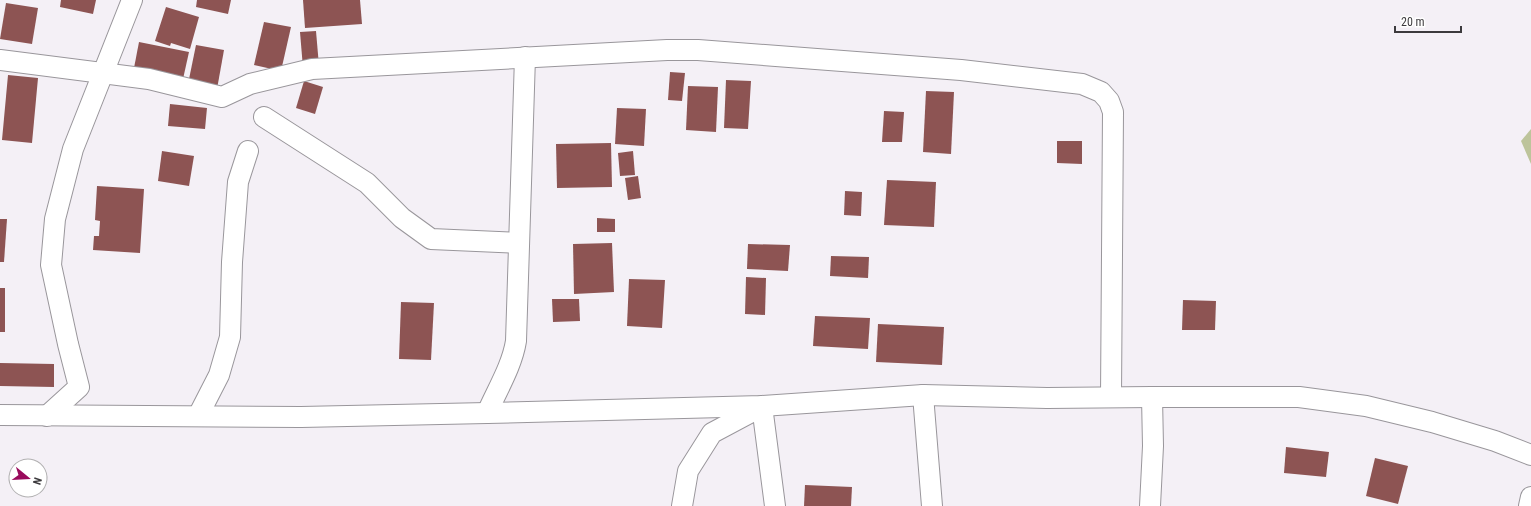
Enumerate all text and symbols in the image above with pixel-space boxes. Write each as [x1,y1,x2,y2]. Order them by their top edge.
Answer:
scale bar [1395,8,1461,34]
text: 20 m [1401,15,1425,29]
north arrow [8,458,48,498]
text: N [30,476,44,486]

